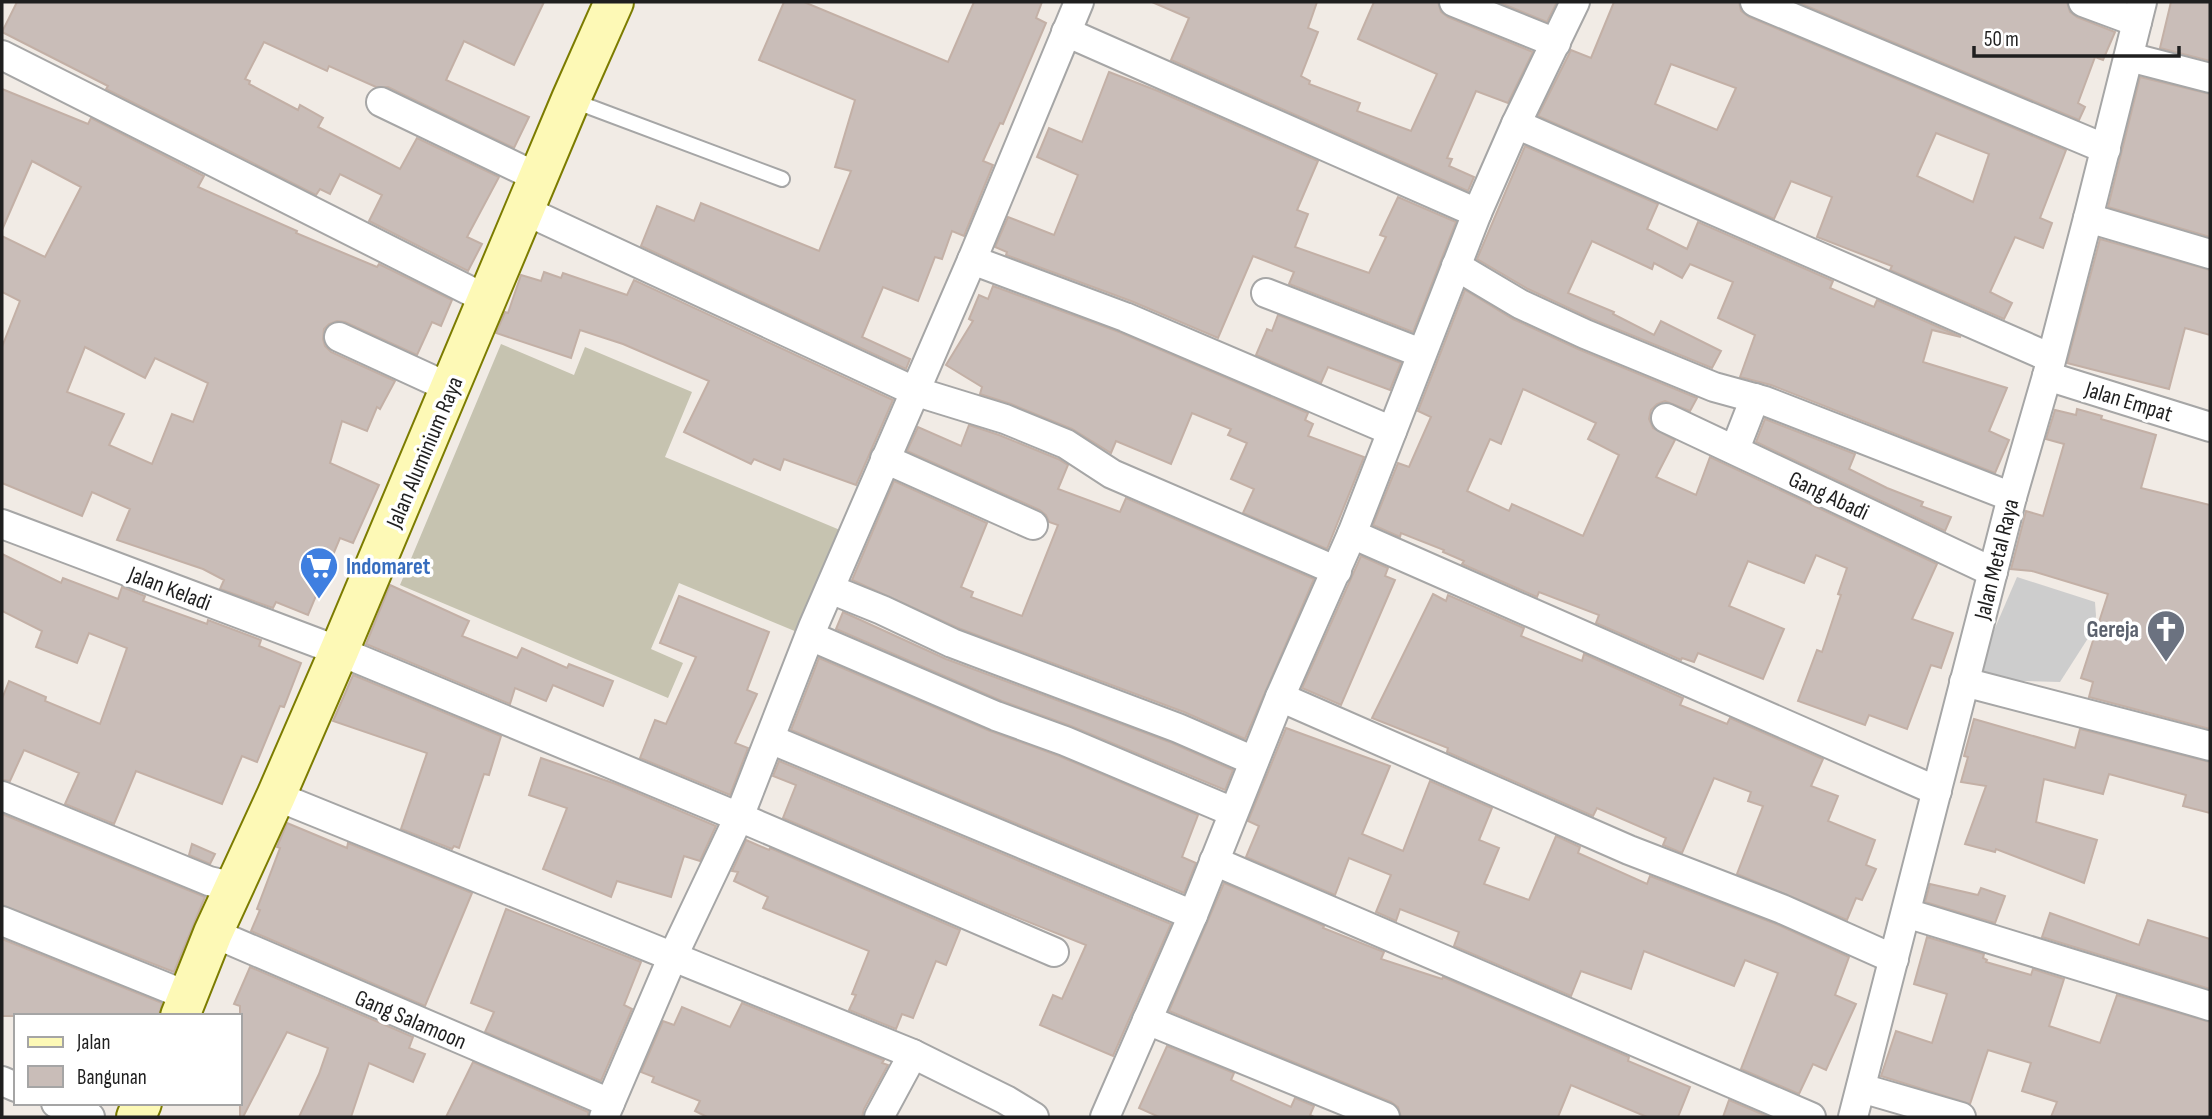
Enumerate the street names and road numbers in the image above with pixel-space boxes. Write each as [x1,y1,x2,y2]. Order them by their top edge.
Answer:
street label: Jalan Aluminium Raya [380,372,469,533]
street label: Jalan Empat [2081,375,2176,428]
street label: Gang Abadi [1784,465,1873,527]
street label: Jalan Metal Raya [1968,496,2025,623]
street label: Jalan Keladi [123,560,215,617]
street label: Gang Salamoon [351,984,471,1056]

